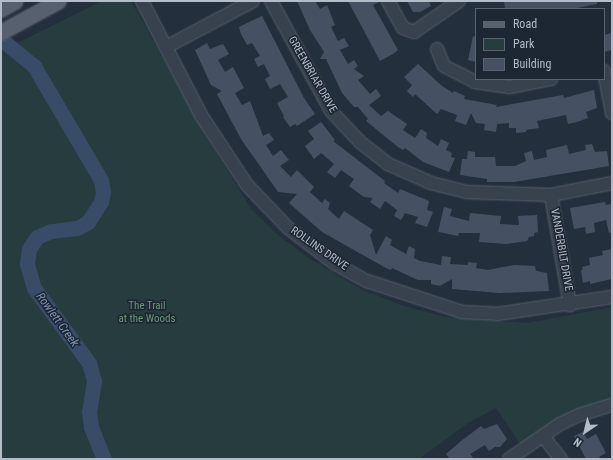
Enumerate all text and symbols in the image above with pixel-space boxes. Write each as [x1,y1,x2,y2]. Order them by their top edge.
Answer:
legend [475,8,605,80]
text: Road [513,17,537,31]
street label: GREENBRIAR DRIVE [285,34,339,116]
text: Park [513,37,534,51]
text: Building [513,57,551,71]
street label: VANDERBILT DRIVE [547,208,575,292]
street label: ROLLINS DRIVE [288,224,350,274]
water label: Rowlett Creek [33,290,81,350]
park label: The Trail at the Woods [118,300,176,326]
north arrow [565,412,605,452]
text: N [571,435,584,449]

